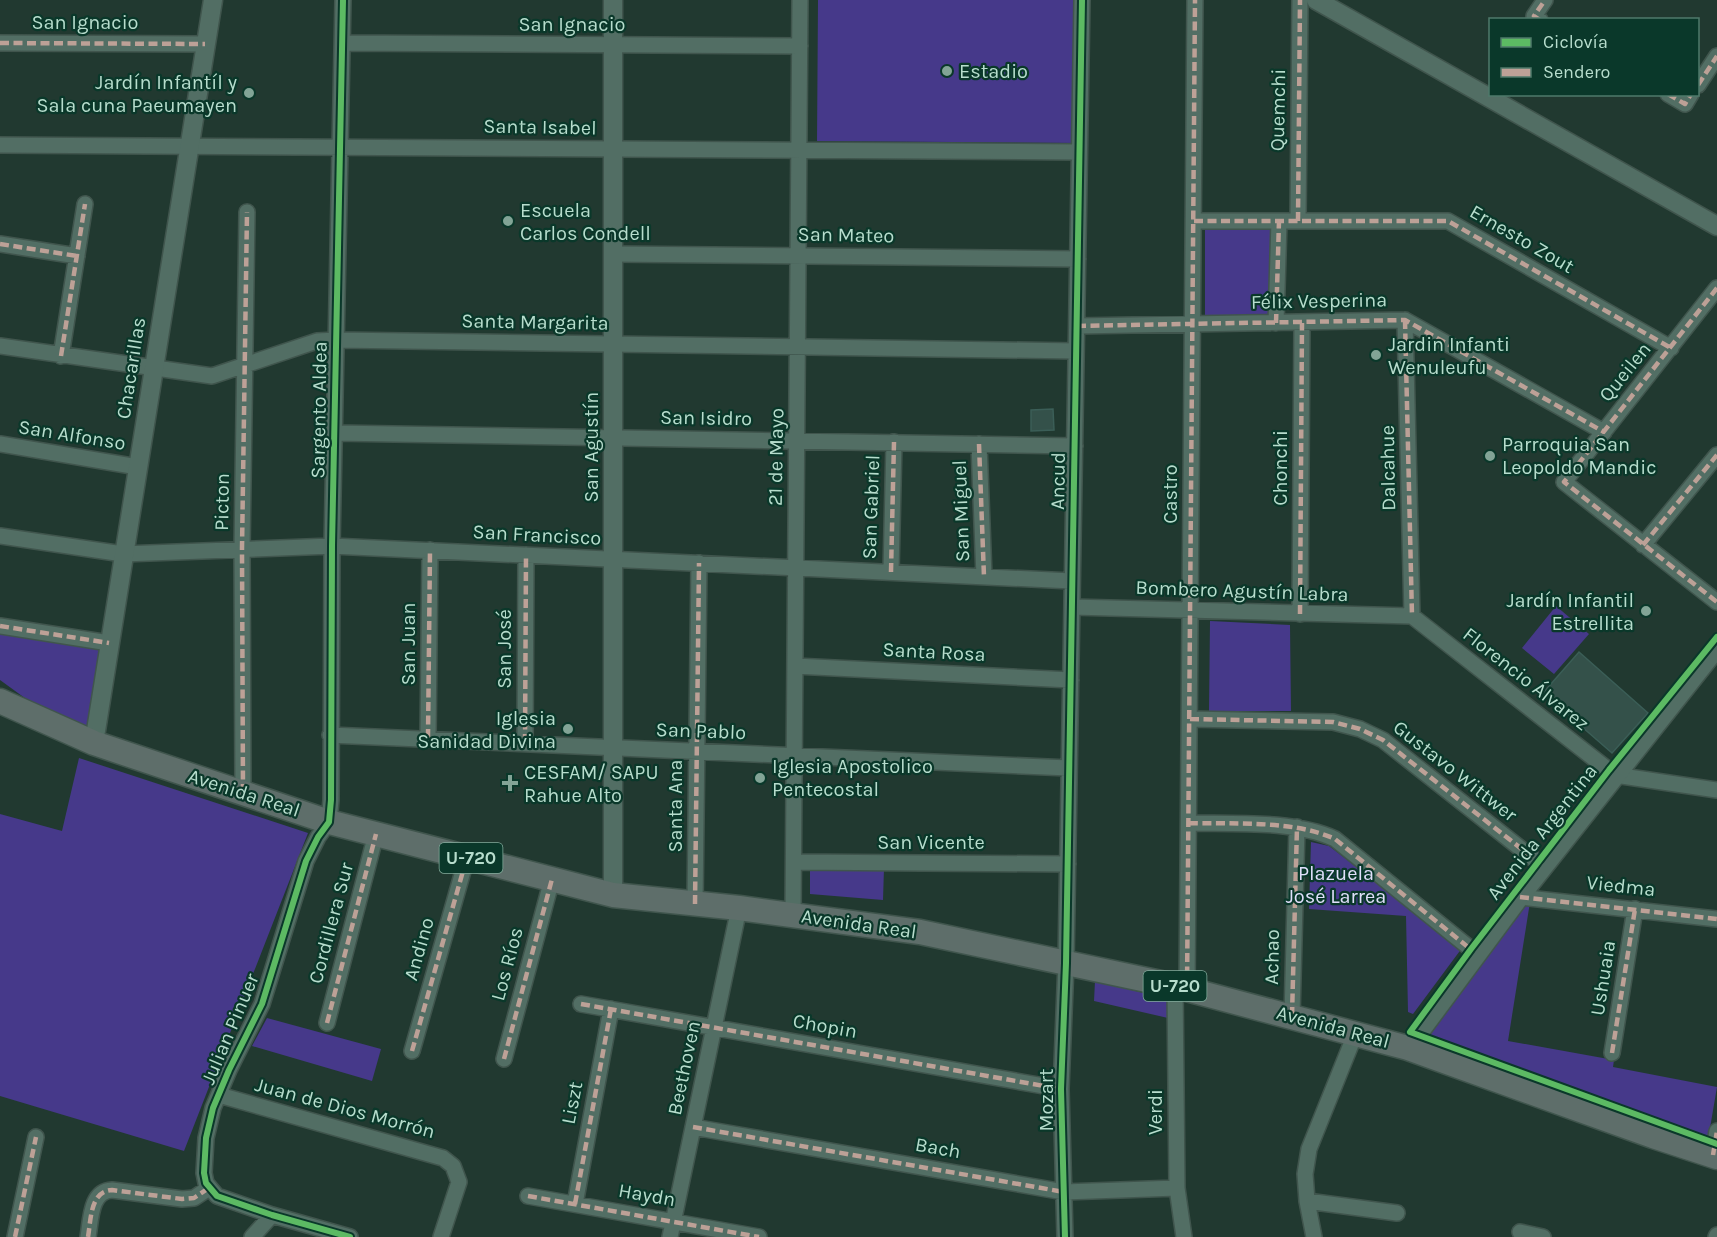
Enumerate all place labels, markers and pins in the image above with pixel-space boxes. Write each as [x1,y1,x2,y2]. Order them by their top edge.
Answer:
place label: Estadio [959,60,1028,83]
marker: Estadio [940,64,954,78]
place label: Jardín Infantíl y Sala cuna Paeumayen [36,71,237,117]
marker: Jardín Infantíl y Sala cuna Paeumayen [242,86,256,100]
place label: Escuela Carlos Condell [520,199,651,245]
marker: Escuela Carlos Condell [501,214,515,228]
place label: Jardin Infanti Wenuleufu [1388,333,1510,379]
marker: Jardin Infanti Wenuleufu [1369,348,1383,362]
place label: Parroquia San Leopoldo Mandic [1502,433,1656,479]
marker: Parroquia San Leopoldo Mandic [1483,449,1497,463]
place label: Jardín Infantil Estrellita [1506,589,1634,635]
marker: Jardín Infantil Estrellita [1639,604,1653,618]
place label: Iglesia Sanidad Divina [417,707,556,753]
marker: Iglesia Sanidad Divina [561,722,575,736]
place label: Iglesia Apostolico Pentecostal [772,755,933,801]
place label: CESFAM/ SAPU Rahue Alto [524,761,658,807]
marker: Iglesia Apostolico Pentecostal [753,771,767,785]
marker: CESFAM/ SAPU Rahue Alto [501,774,519,792]

